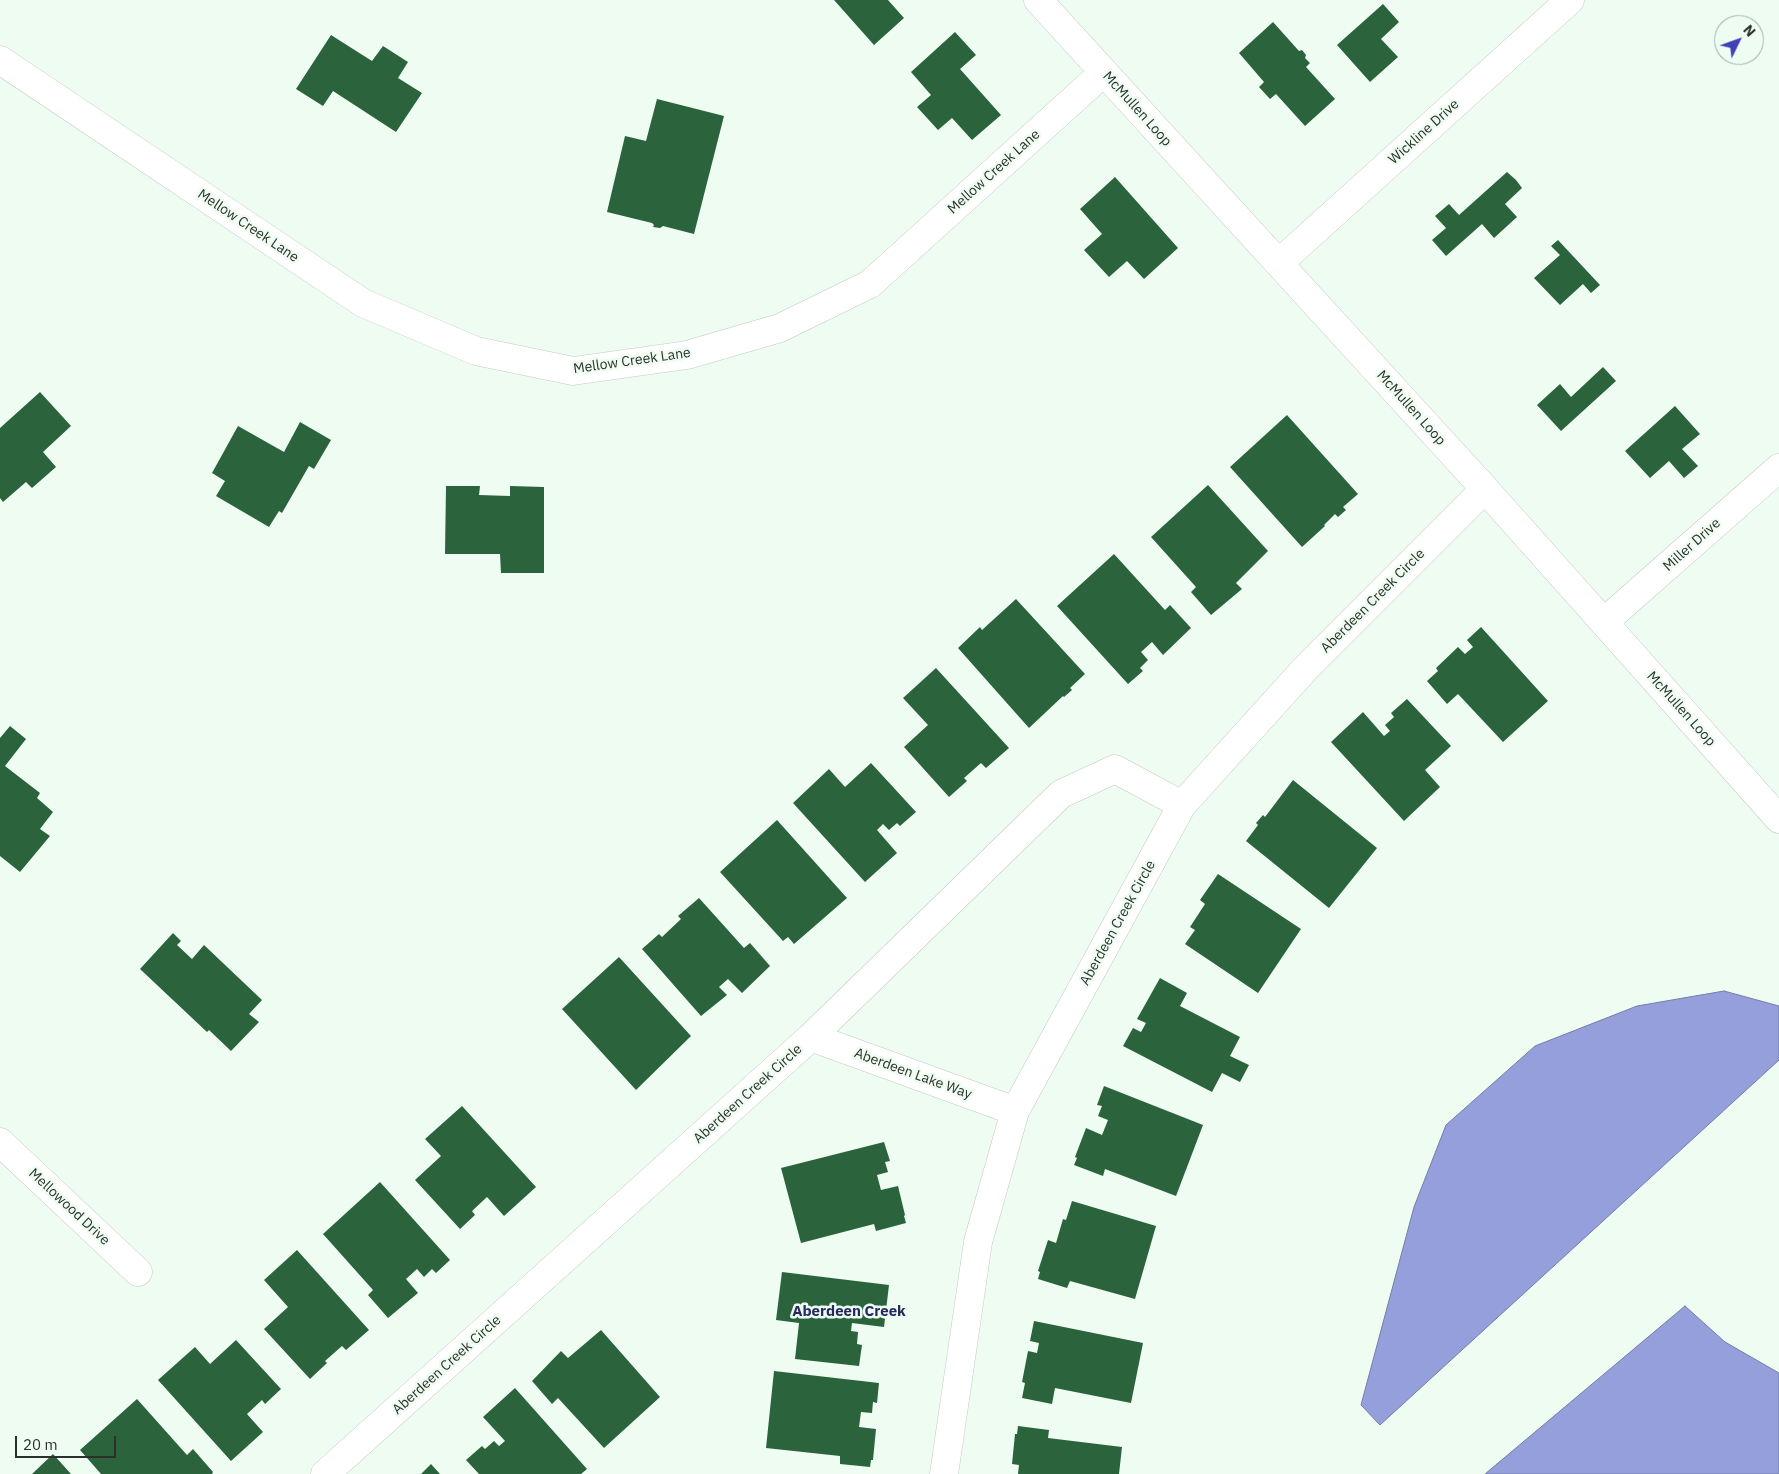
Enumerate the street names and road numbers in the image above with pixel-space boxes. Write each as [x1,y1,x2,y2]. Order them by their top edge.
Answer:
street label: McMullen Loop [1099,68,1175,150]
street label: Wickline Drive [1385,96,1463,168]
street label: Mellow Creek Lane [944,126,1044,218]
street label: Mellow Creek Lane [194,186,302,266]
street label: Mellow Creek Lane [572,344,692,378]
street label: McMullen Loop [1373,367,1449,449]
street label: Miller Drive [1660,515,1724,575]
street label: Aberdeen Creek Circle [1317,545,1429,657]
street label: McMullen Loop [1643,668,1719,750]
street label: Aberdeen Creek Circle [1077,858,1159,988]
street label: Aberdeen Creek Circle [690,1041,806,1147]
street label: Aberdeen Lake Way [852,1045,974,1103]
street label: Mellowood Drive [25,1165,113,1249]
street label: Aberdeen Creek Circle [389,1312,505,1418]

